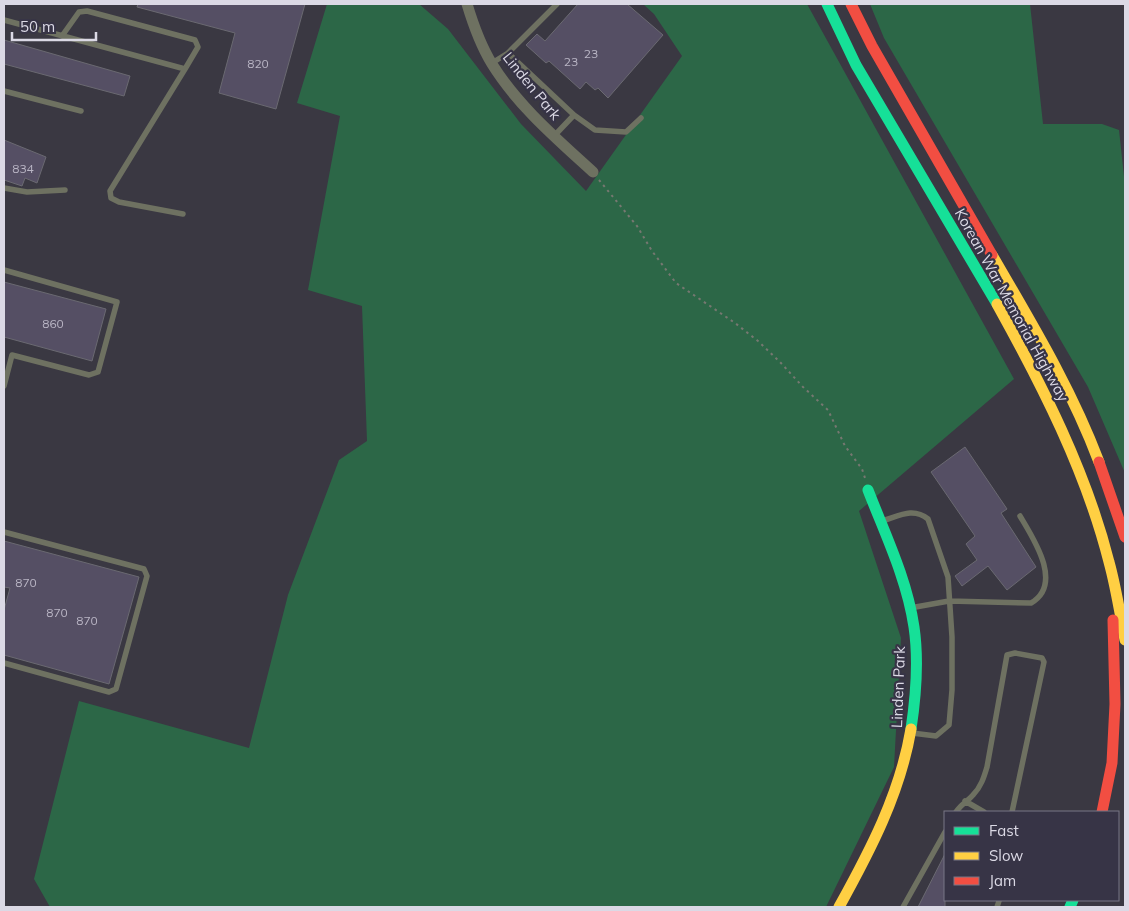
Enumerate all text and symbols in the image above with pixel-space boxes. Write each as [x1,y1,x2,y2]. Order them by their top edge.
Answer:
scale bar [12,10,96,42]
text: 50 m [20,17,55,36]
house number: 23 [584,46,598,61]
street label: Linden Park [499,48,565,124]
house number: 23 [564,54,578,69]
house number: 820 [247,56,269,71]
house number: 834 [12,161,34,176]
street label: Korean War Memorial Highway [951,205,1073,405]
house number: 860 [42,316,64,331]
house number: 870 [15,575,37,590]
house number: 870 [46,605,68,620]
house number: 870 [76,613,98,628]
street label: Linden Park [887,645,909,728]
legend [944,811,1119,901]
text: Fast [989,821,1019,840]
text: Slow [989,846,1023,865]
text: Jam [989,871,1016,890]

